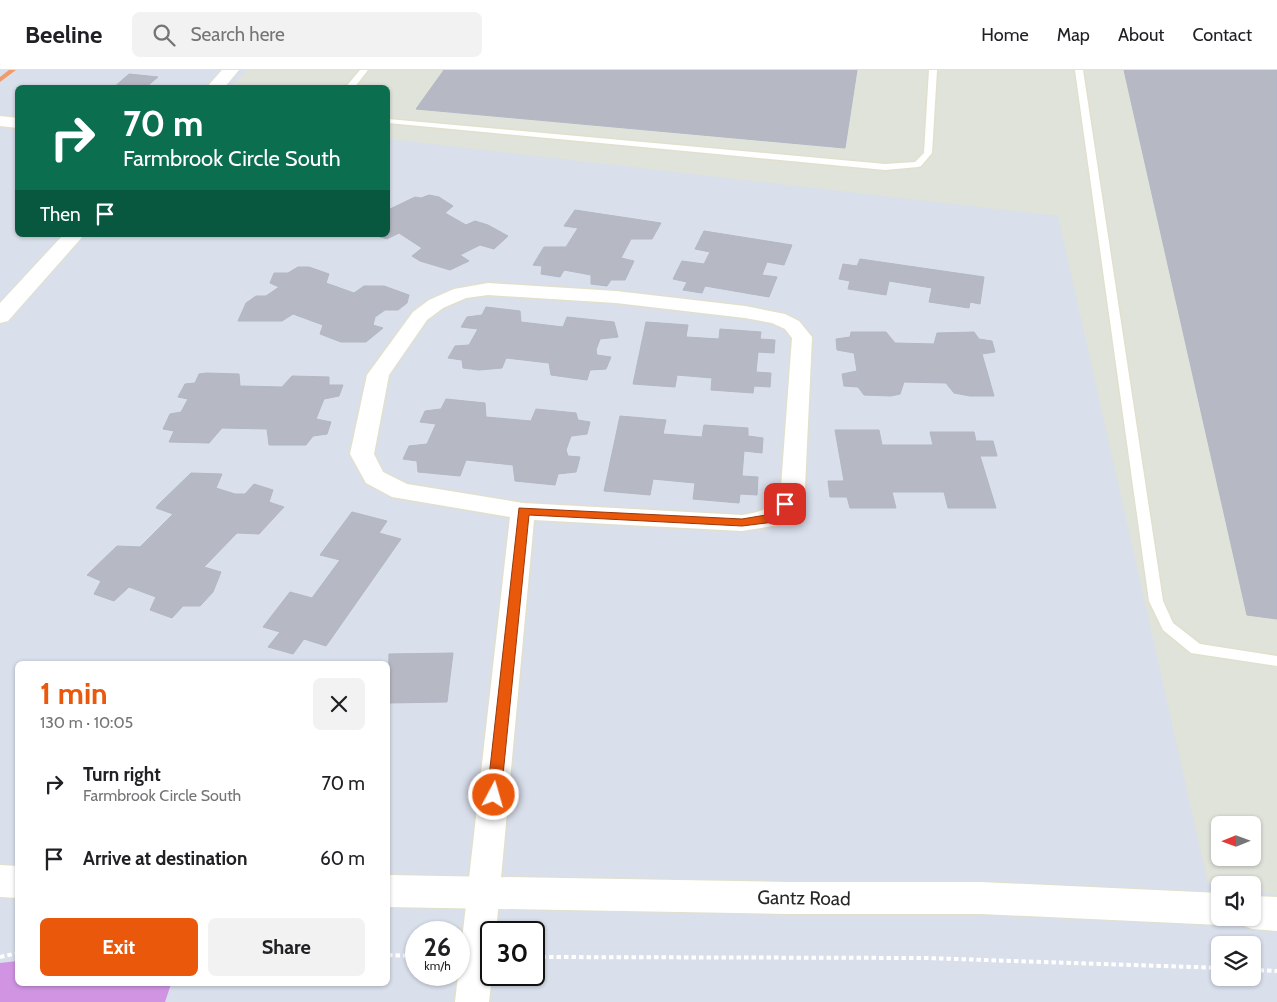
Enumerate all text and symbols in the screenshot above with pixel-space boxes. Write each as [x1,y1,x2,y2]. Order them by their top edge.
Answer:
search box [132,12,482,57]
text: Beeline [25,20,102,49]
icon: search [150,21,178,49]
text: Search here [190,23,285,46]
text: Home [981,24,1029,46]
text: Map [1057,24,1090,46]
text: About [1118,24,1164,46]
text: Contact [1192,24,1252,46]
text: 70 m [123,102,204,145]
icon: right [40,105,105,170]
text: Farmbrook Circle South [123,145,341,172]
icon: arrive [91,200,119,228]
text: Then [40,203,81,226]
pin [764,483,806,525]
icon: arrive [771,490,799,518]
text: 1 min [40,675,108,712]
button: close [313,678,365,730]
text: 130 m · 10:05 [40,713,133,732]
text: Turn right [83,763,161,786]
position arrow [467,768,519,820]
icon: right [40,770,68,798]
text: 70 m [321,772,365,795]
text: Farmbrook Circle South [83,786,241,805]
north arrow [1211,816,1261,866]
map controls [1211,816,1261,986]
icon: arrive [40,845,68,873]
text: Arrive at destination [83,847,247,870]
text: 60 m [320,847,365,870]
button: sound [1211,876,1261,926]
street label: Gantz Road [757,886,851,910]
button: Exit [40,918,198,976]
button: Share [208,918,365,976]
speed limit sign: 30 [480,921,545,986]
text: 26 [424,932,451,962]
button: layers [1211,936,1261,986]
text: km/h [424,958,451,973]

